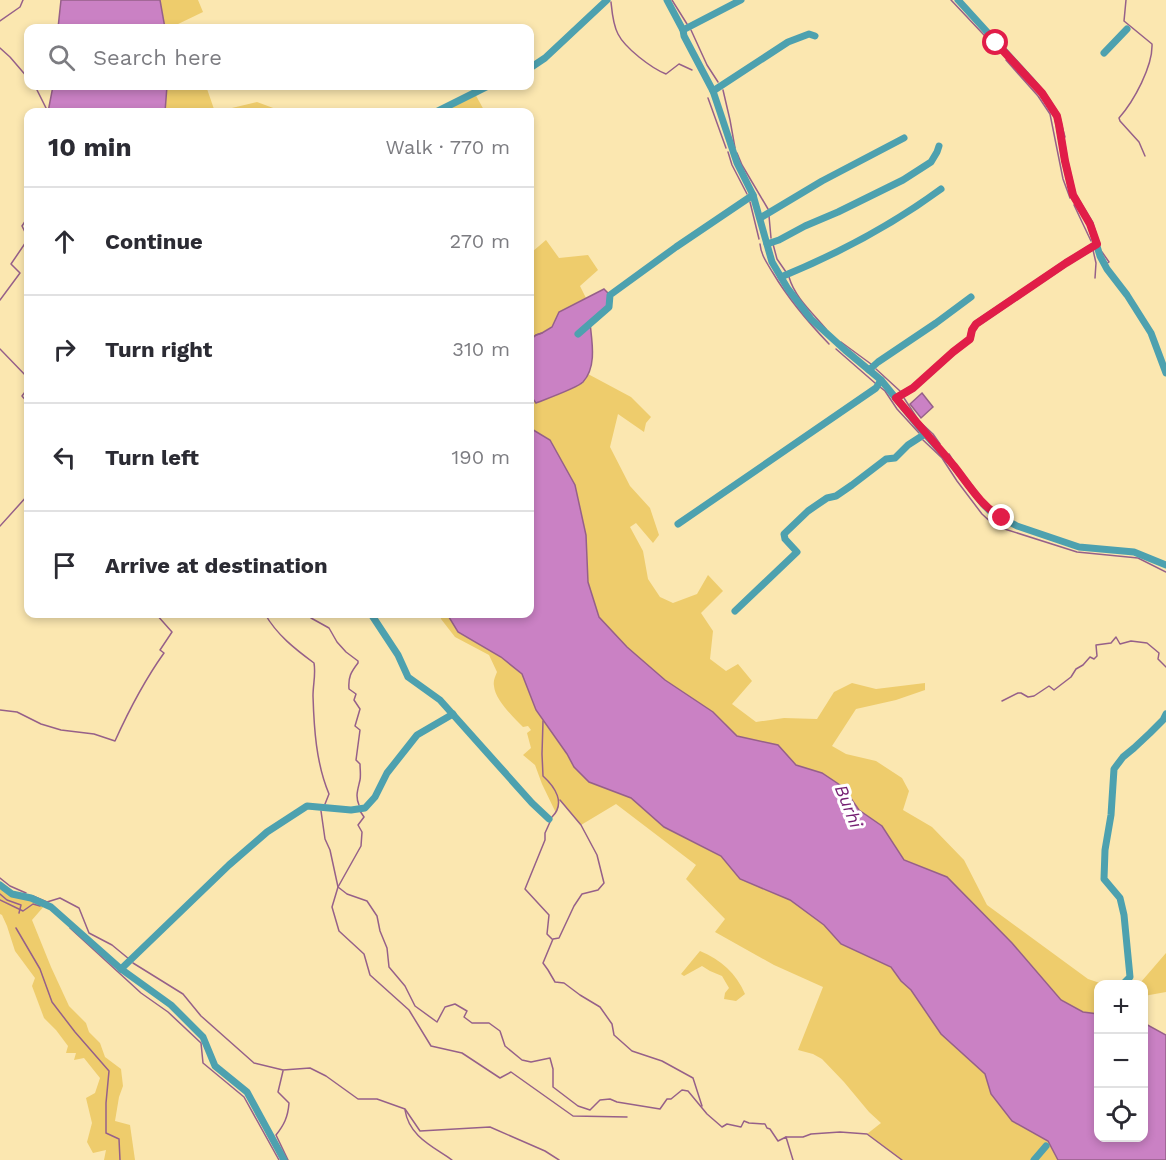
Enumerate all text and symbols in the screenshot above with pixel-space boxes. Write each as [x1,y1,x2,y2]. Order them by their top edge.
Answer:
search box [24,24,534,90]
route start [982,29,1008,55]
icon: search [45,41,78,74]
text: Search here [93,45,222,70]
text: 10 min [48,132,132,162]
text: Walk · 770 m [386,135,510,159]
icon: ahead [48,225,81,258]
text: Continue [105,229,203,254]
text: 270 m [450,229,510,253]
icon: right [48,333,81,366]
text: Turn right [105,337,212,362]
text: 310 m [452,337,510,361]
icon: left [48,441,81,474]
text: Turn left [105,445,199,470]
text: 190 m [452,445,510,469]
route end [988,504,1014,530]
icon: arrive [48,549,81,582]
text: Arrive at destination [105,553,328,578]
water label: Burhi [831,781,868,832]
map controls [1094,980,1148,1142]
button: + [1094,980,1148,1034]
button: − [1094,1034,1148,1088]
button: locate [1094,1088,1148,1142]

